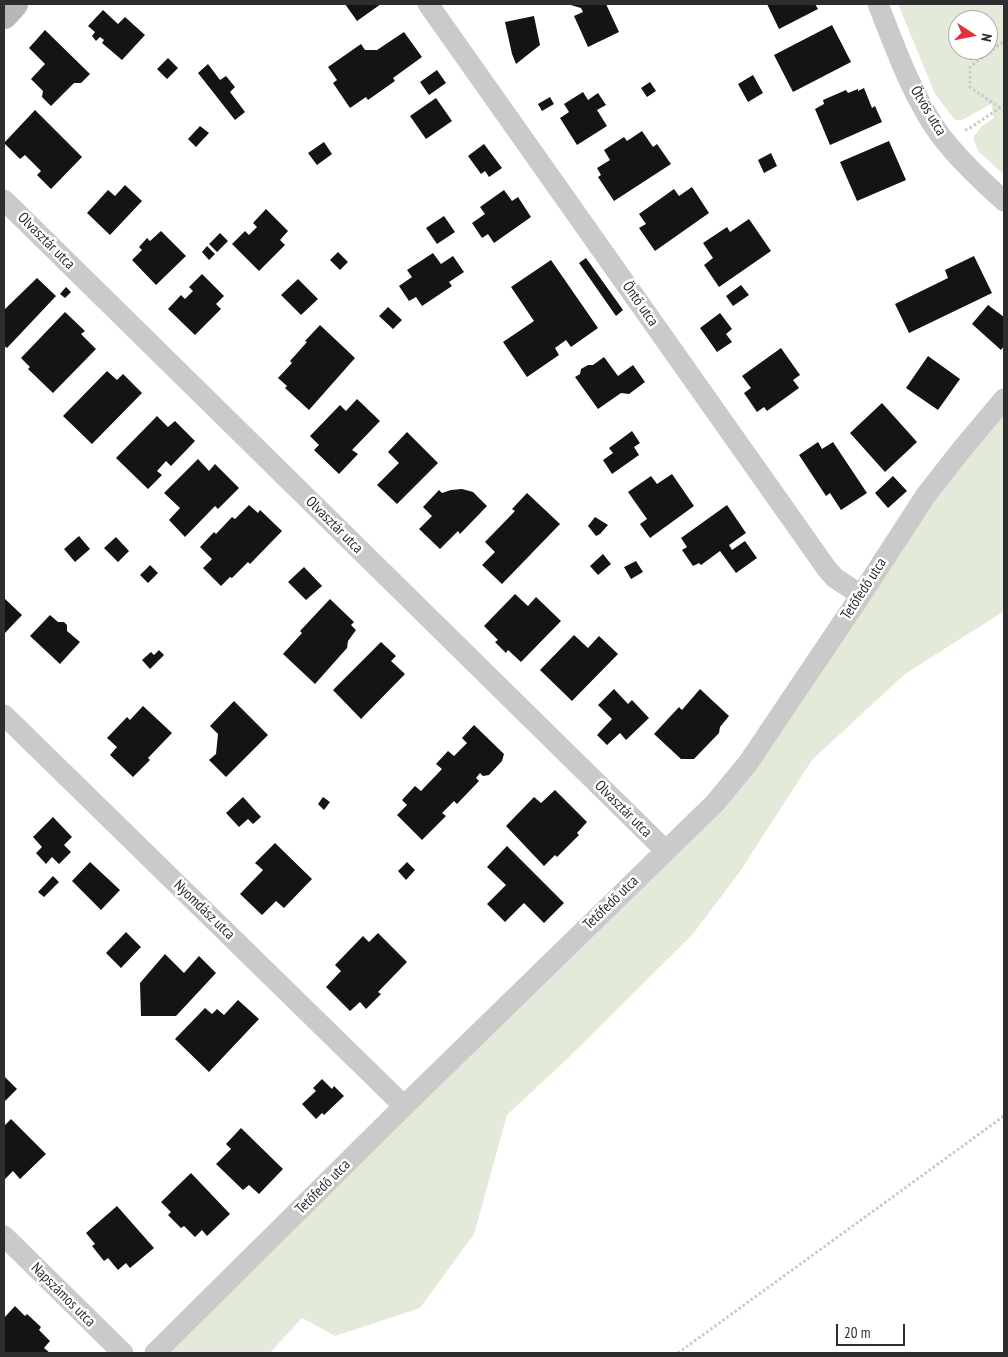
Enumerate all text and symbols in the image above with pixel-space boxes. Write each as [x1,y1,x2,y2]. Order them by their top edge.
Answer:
north arrow [948,10,998,60]
text: N [977,32,996,43]
street label: Ötvös utca [906,83,950,139]
street label: Olvasztár utca [14,209,78,273]
street label: Öntő utca [618,278,662,330]
street label: Olvasztár utca [302,493,366,557]
street label: Tetőfedő utca [837,555,891,623]
street label: Olvasztár utca [591,777,655,841]
street label: Tetőfedő utca [580,872,642,934]
street label: Nyomdász utca [170,876,238,944]
street label: Tetőfedő utca [292,1156,354,1218]
street label: Napszámos utca [27,1259,99,1331]
scale bar [838,1314,907,1346]
text: 20 m [844,1323,870,1342]

